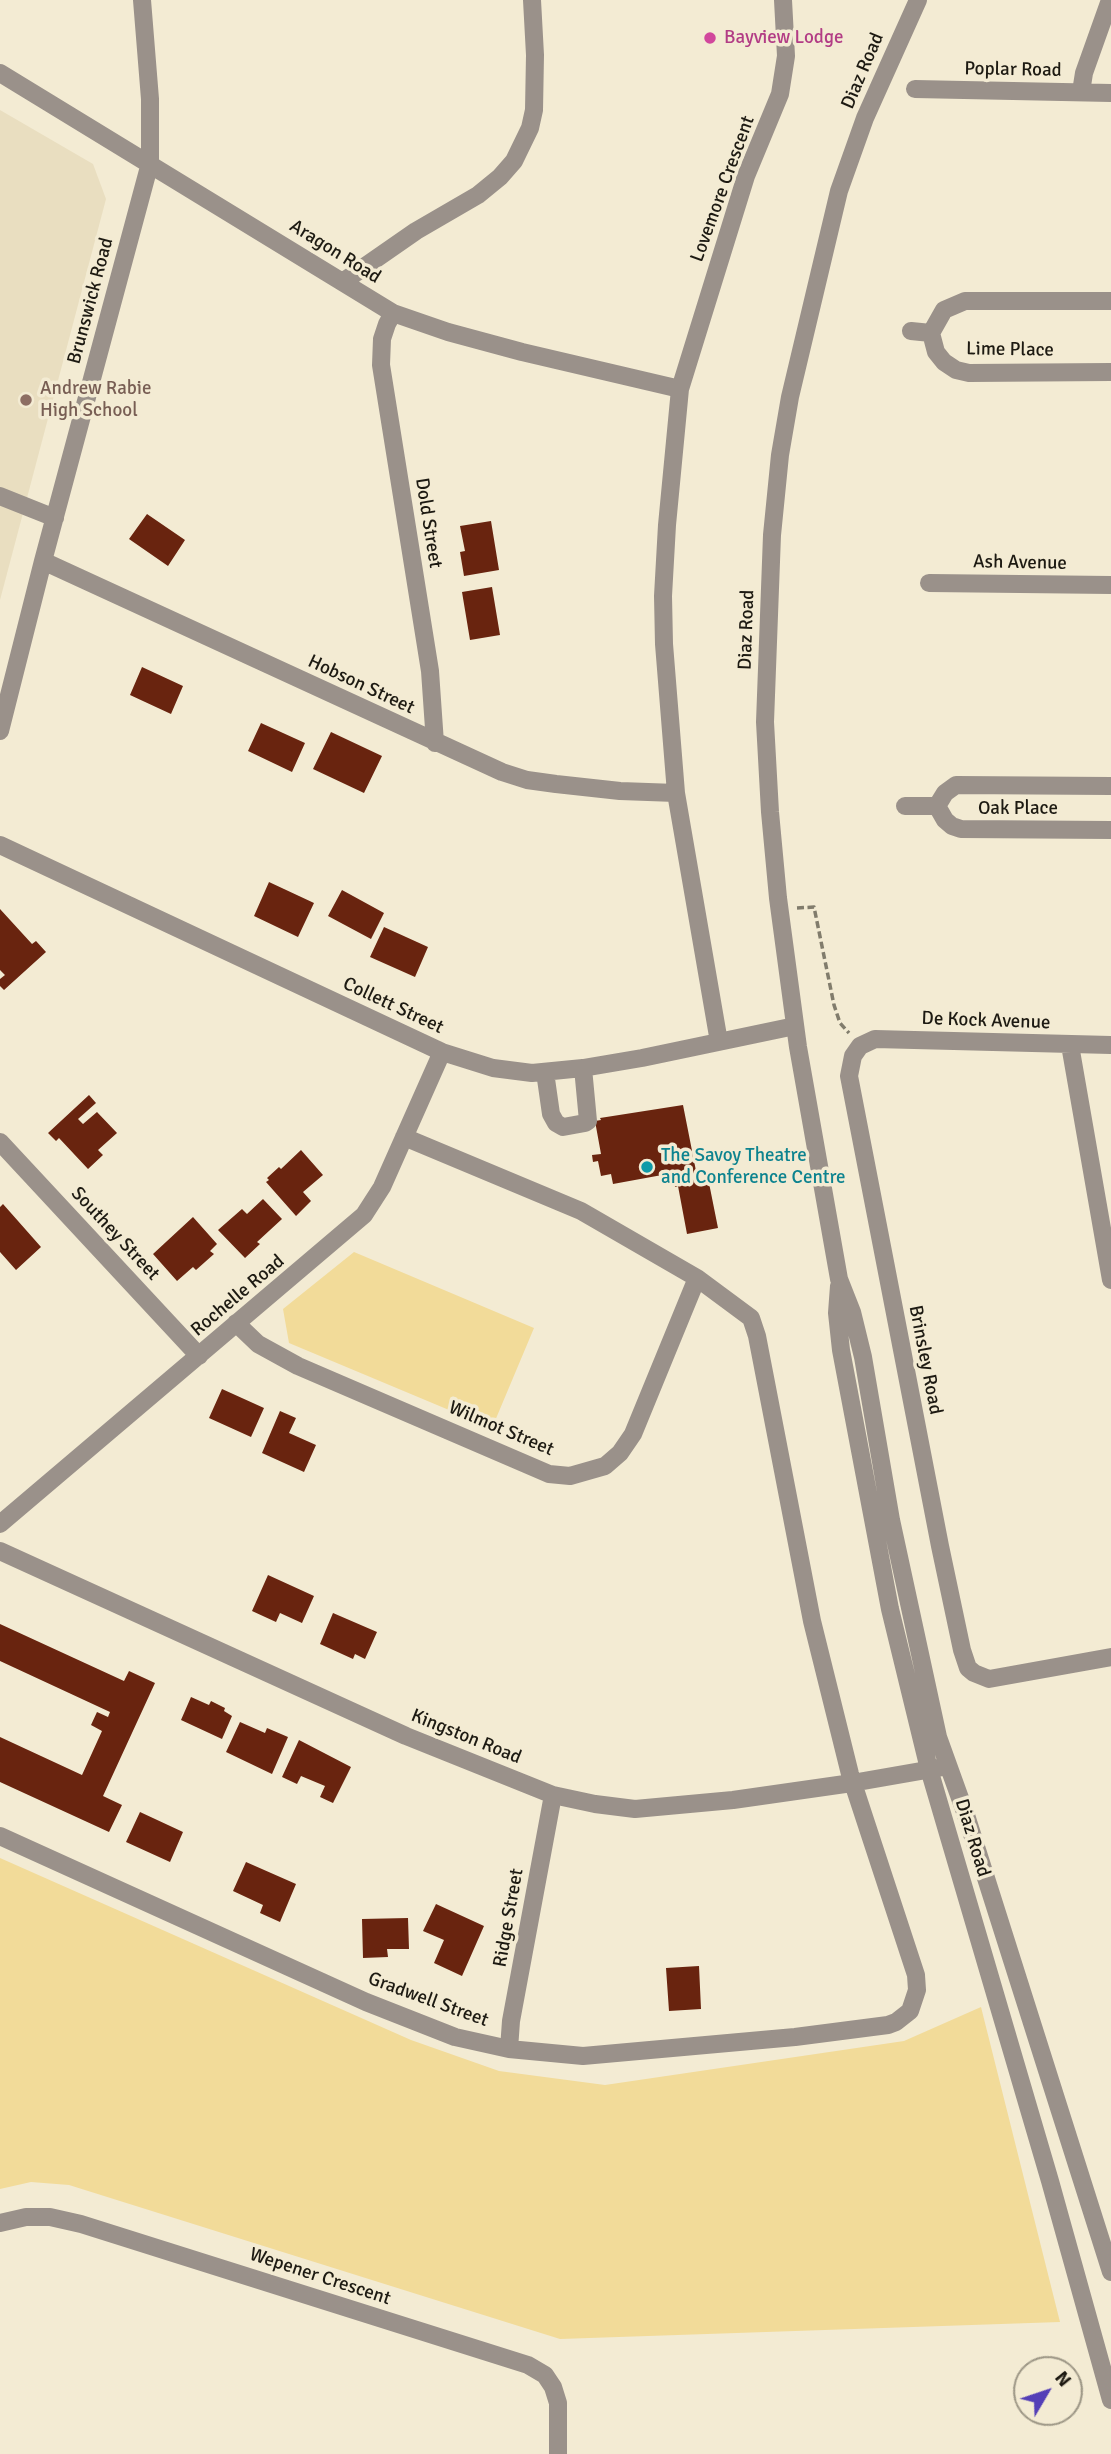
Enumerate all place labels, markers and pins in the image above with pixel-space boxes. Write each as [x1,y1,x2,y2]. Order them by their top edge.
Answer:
place label: Bayview Lodge [724,27,843,49]
marker: Bayview Lodge [702,30,718,46]
place label: Andrew Rabie High School [40,378,151,422]
marker: Andrew Rabie High School [18,392,34,408]
place label: The Savoy Theatre and Conference Centre [661,1145,846,1189]
marker: The Savoy Theatre and Conference Centre [639,1159,655,1175]

